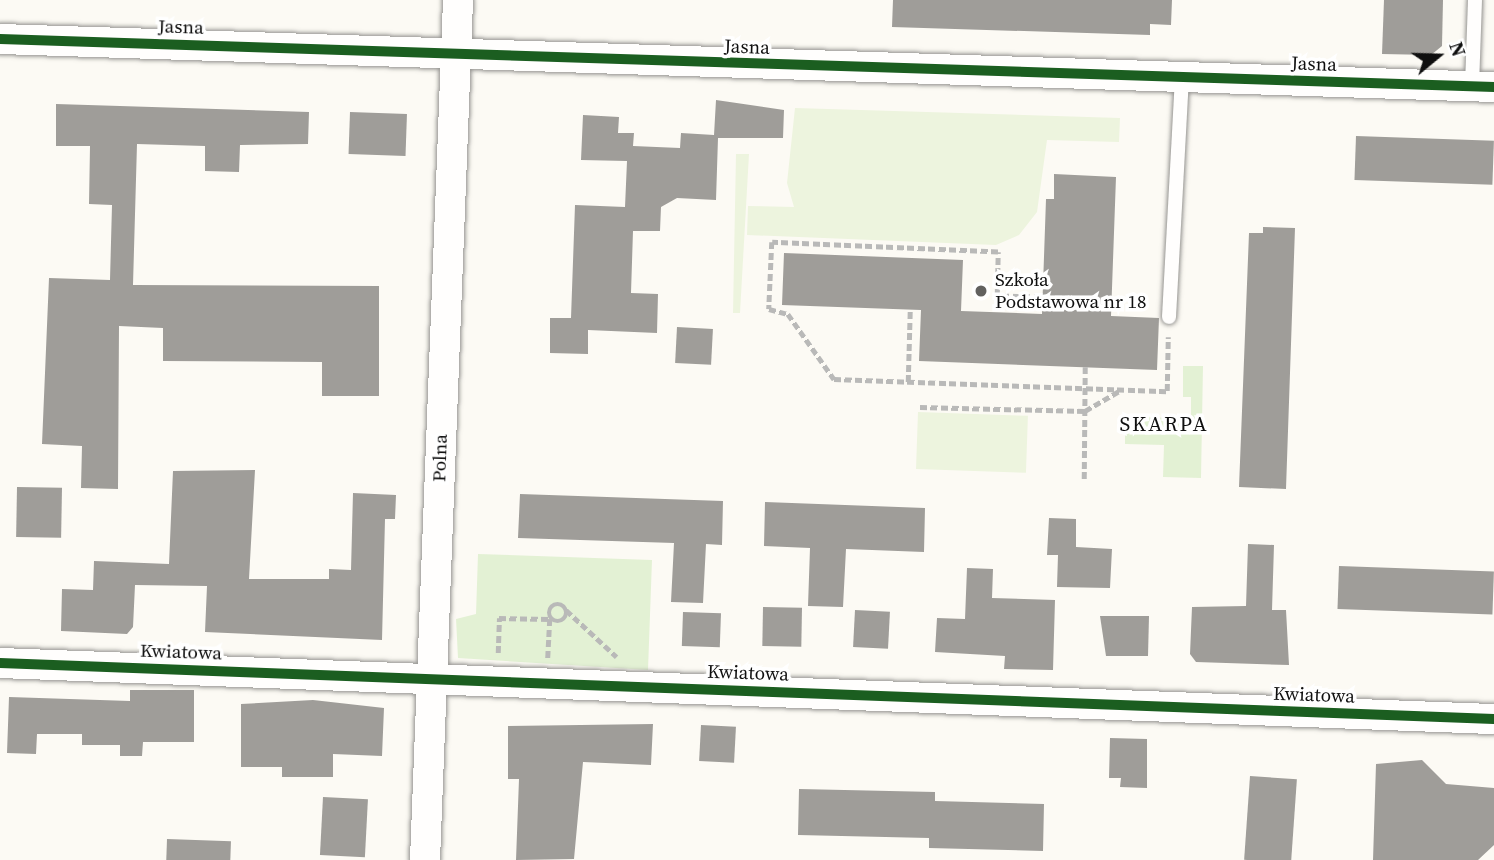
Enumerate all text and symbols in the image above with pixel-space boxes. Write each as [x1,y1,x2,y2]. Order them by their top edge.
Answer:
street label: Jasna [158,15,204,39]
north arrow [1403,21,1473,91]
street label: Jasna [724,35,770,59]
text: N [1443,38,1472,60]
street label: Jasna [1291,52,1337,76]
place label: Szkoła Podstawowa nr 18 [995,269,1147,313]
marker: Szkoła Podstawowa nr 18 [973,283,989,299]
district label: SKARPA [1120,411,1208,437]
street label: Polna [428,434,452,482]
street label: Kwiatowa [140,639,222,665]
street label: Kwiatowa [707,660,789,686]
street label: Kwiatowa [1273,682,1355,708]

